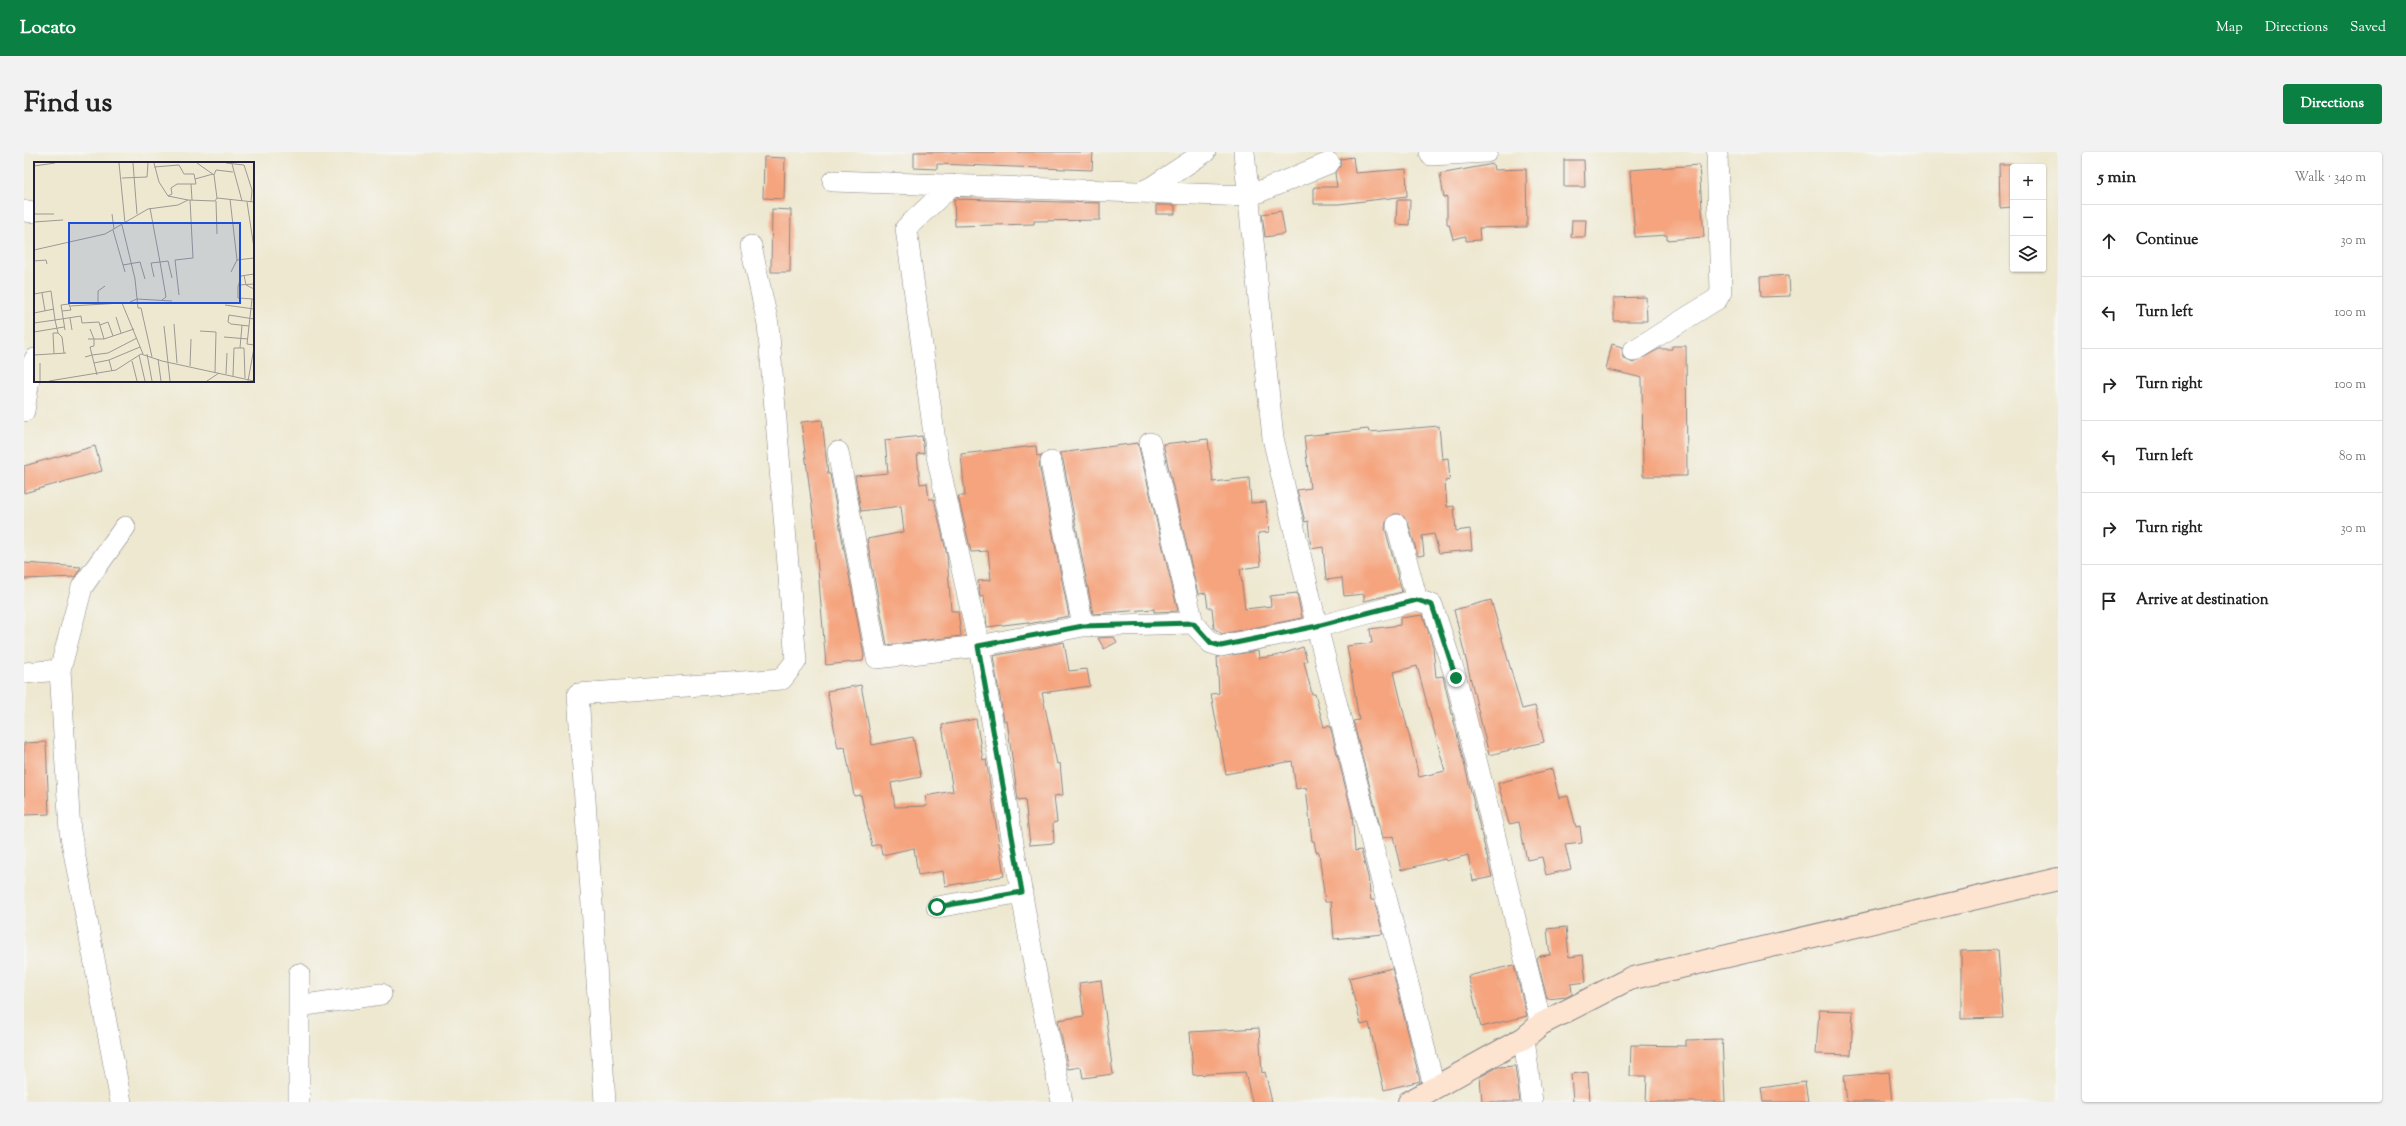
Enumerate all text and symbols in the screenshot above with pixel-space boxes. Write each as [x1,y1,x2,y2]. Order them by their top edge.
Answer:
text: Locato [20,15,76,42]
text: Map [2216,18,2243,38]
text: Directions [2265,18,2328,38]
text: Saved [2350,18,2386,38]
text: Find us [24,84,112,124]
button: Directions [2283,84,2382,124]
inset map [34,162,254,382]
map controls [2010,164,2046,272]
button: + [2010,164,2046,200]
text: 5 min [2098,166,2136,190]
text: Walk · 340 m [2295,169,2366,187]
button: − [2010,200,2046,236]
icon: ahead [2098,230,2120,252]
text: Continue [2136,230,2198,251]
text: 30 m [2340,232,2366,250]
button: layers [2010,236,2046,272]
icon: left [2098,302,2120,324]
text: Turn left [2136,302,2193,323]
text: 100 m [2334,304,2366,322]
icon: right [2098,374,2120,396]
text: Turn right [2136,374,2202,395]
text: 100 m [2334,376,2366,394]
icon: left [2098,446,2120,468]
text: Turn left [2136,446,2193,467]
text: 80 m [2339,448,2366,466]
icon: right [2098,518,2120,540]
text: Turn right [2136,518,2202,539]
text: 30 m [2340,520,2366,538]
icon: arrive [2098,590,2120,612]
text: Arrive at destination [2136,590,2269,611]
route end [1447,669,1465,687]
route start [928,898,946,916]

